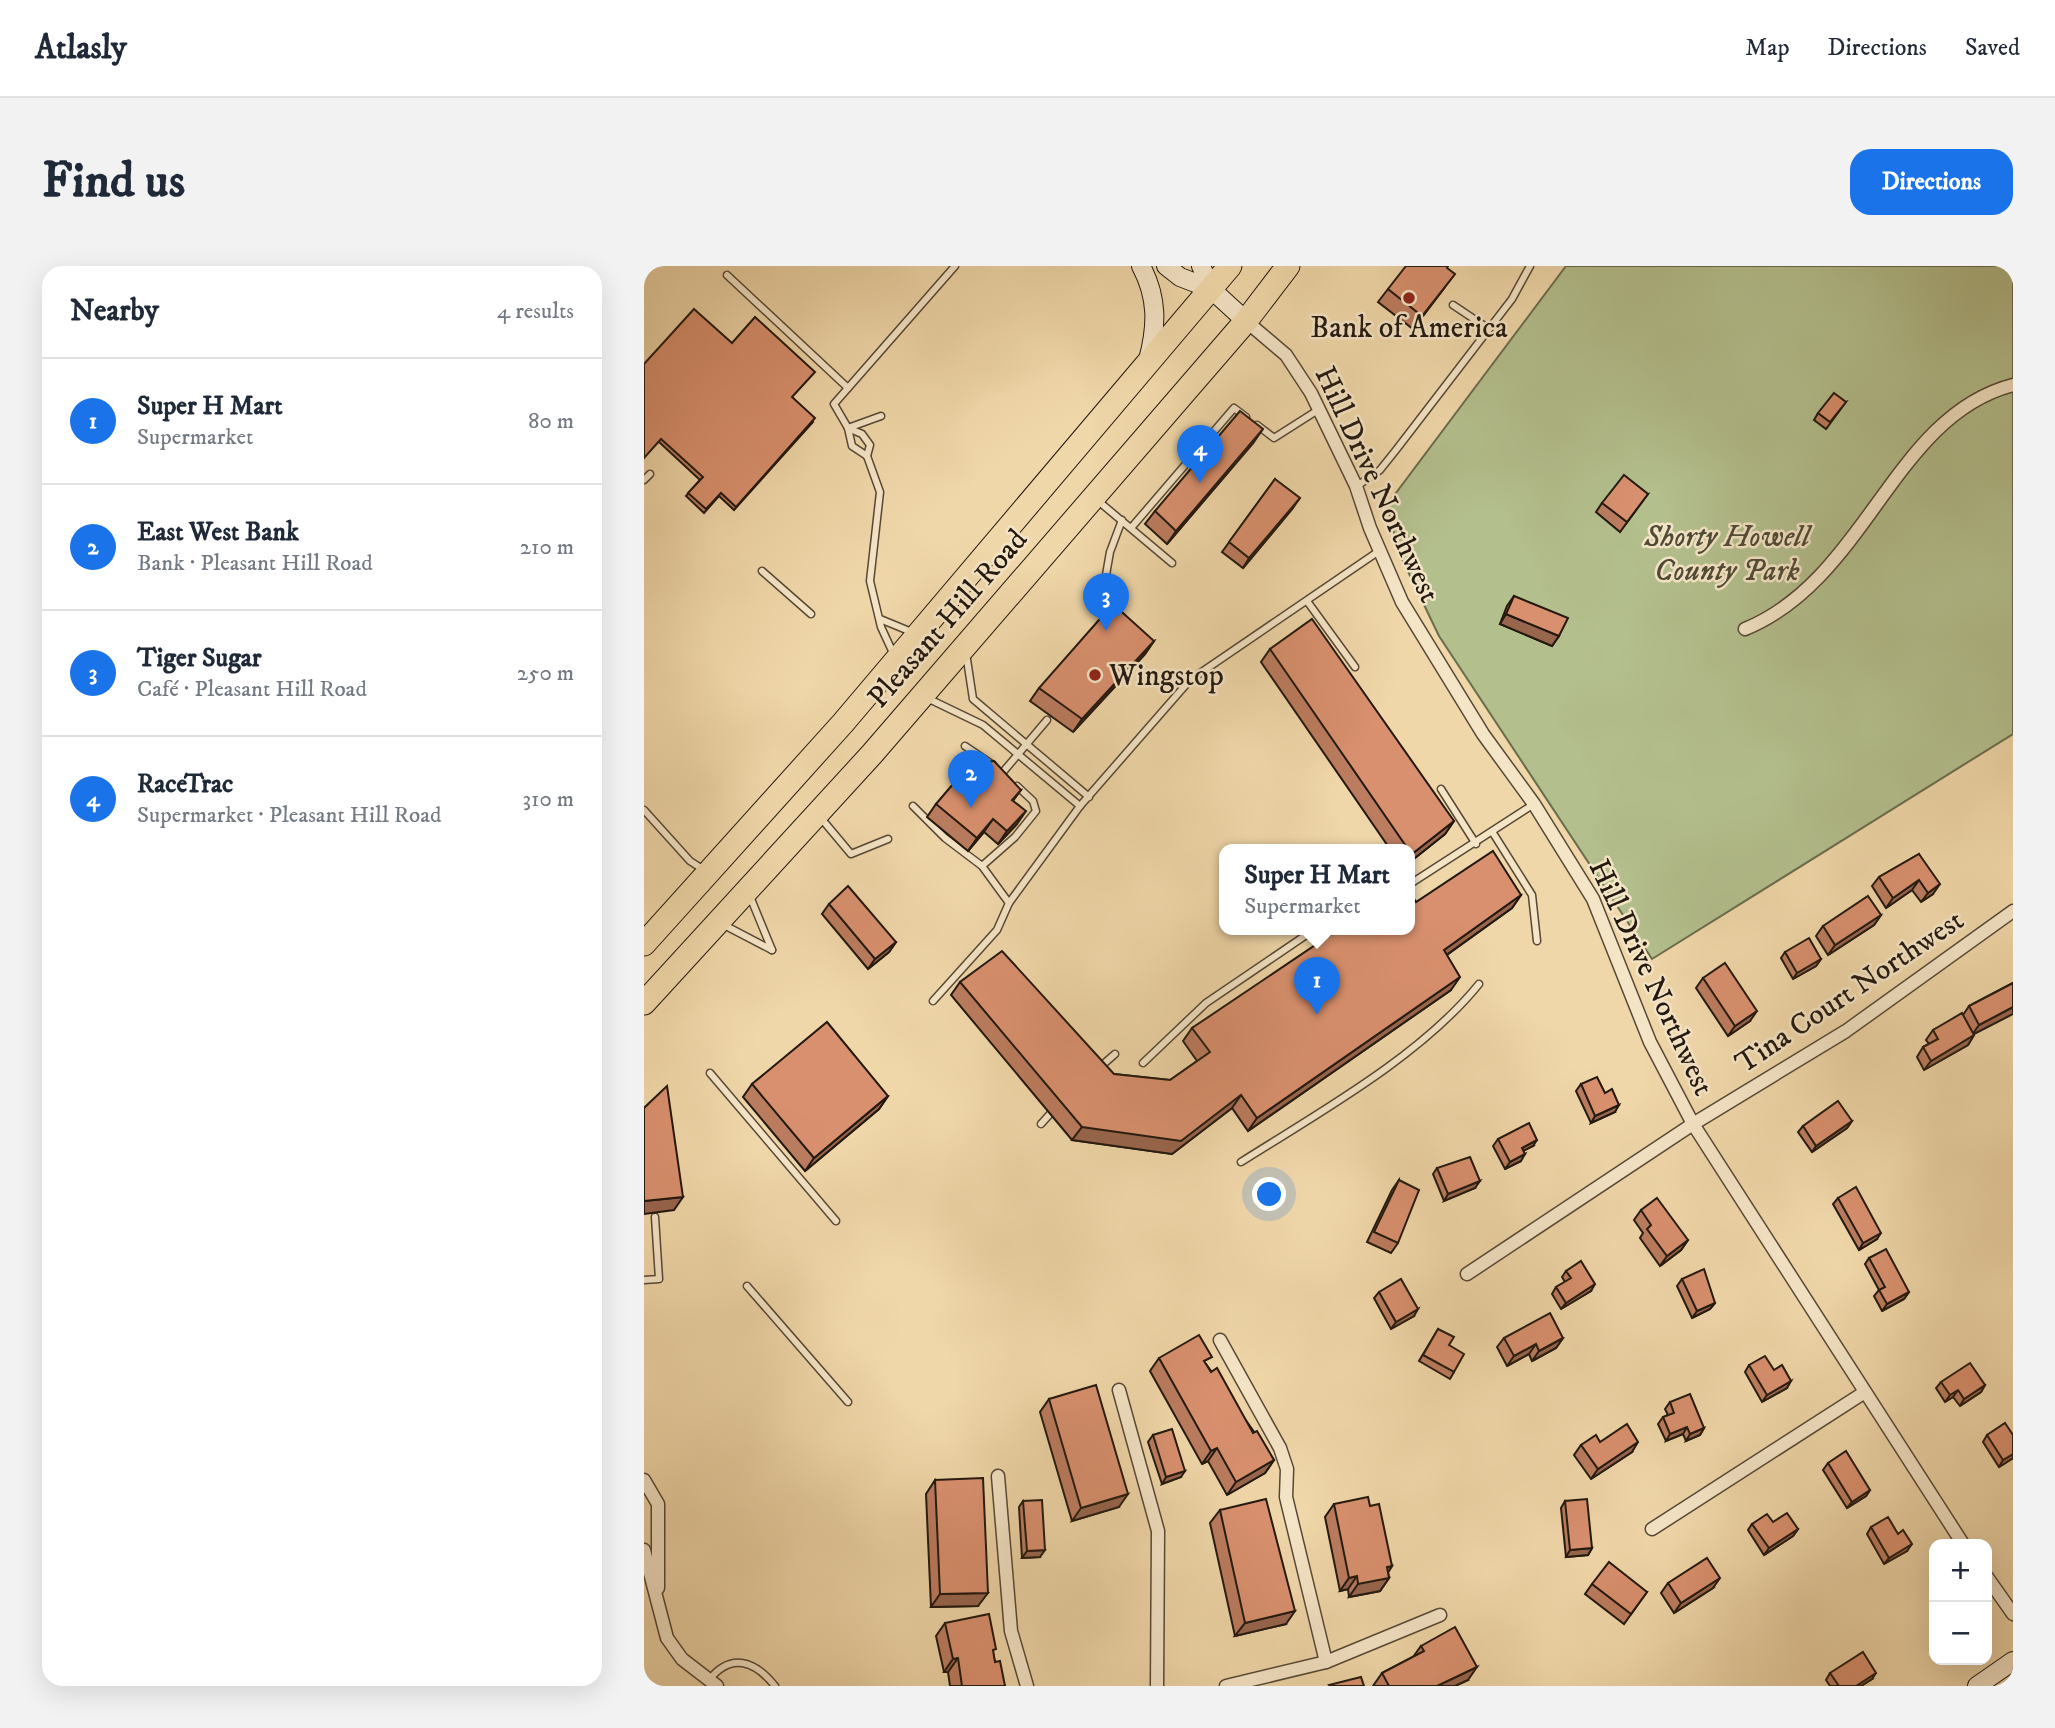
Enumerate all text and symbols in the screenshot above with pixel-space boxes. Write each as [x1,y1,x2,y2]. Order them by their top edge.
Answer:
text: Atlasly [35,28,127,69]
text: Map [1745,33,1790,63]
text: Directions [1828,33,1927,63]
text: Saved [1965,33,2020,63]
button: Directions [1850,149,2013,215]
text: Find us [42,151,185,213]
marker: Bank of America [1401,290,1417,306]
text: Nearby [70,293,159,330]
text: 4 results [497,297,574,326]
place label: Bank of America [1310,310,1508,347]
street label: Hill Drive Northwest [1306,361,1448,609]
text: Super H Mart [137,390,282,423]
text: 1 [89,407,97,436]
text: 80 m [528,407,574,436]
text: Supermarket [137,423,253,452]
pin: 4 [1177,425,1223,483]
text: East West Bank [137,516,299,549]
park label: Shorty Howell County Park [1643,519,1813,590]
street label: Pleasant Hill Road [860,522,1036,716]
text: 2 [87,533,99,562]
text: 210 m [520,533,574,562]
text: Bank · Pleasant Hill Road [137,549,373,578]
pin: 3 [1083,573,1129,631]
text: Tiger Sugar [137,642,262,675]
place label: Wingstop [1108,658,1224,695]
text: 3 [89,659,97,688]
text: 250 m [517,659,574,688]
marker: Wingstop [1087,667,1103,683]
text: Café · Pleasant Hill Road [137,675,367,704]
pin: 2 [948,750,994,808]
text: RaceTrac [137,768,233,801]
text: 4 [86,785,100,814]
text: 310 m [522,785,574,814]
text: Supermarket · Pleasant Hill Road [137,801,441,830]
popup [1219,844,1415,935]
street label: Hill Drive Northwest [1580,854,1722,1102]
text: Super H Mart [1244,859,1390,892]
text: Supermarket [1244,892,1361,921]
street label: Tina Court Northwest [1729,902,1971,1082]
pin: 1 [1294,957,1340,1015]
your location [1252,1177,1286,1211]
map controls [1929,1539,1992,1665]
button: + [1929,1539,1992,1602]
button: − [1929,1602,1992,1665]

